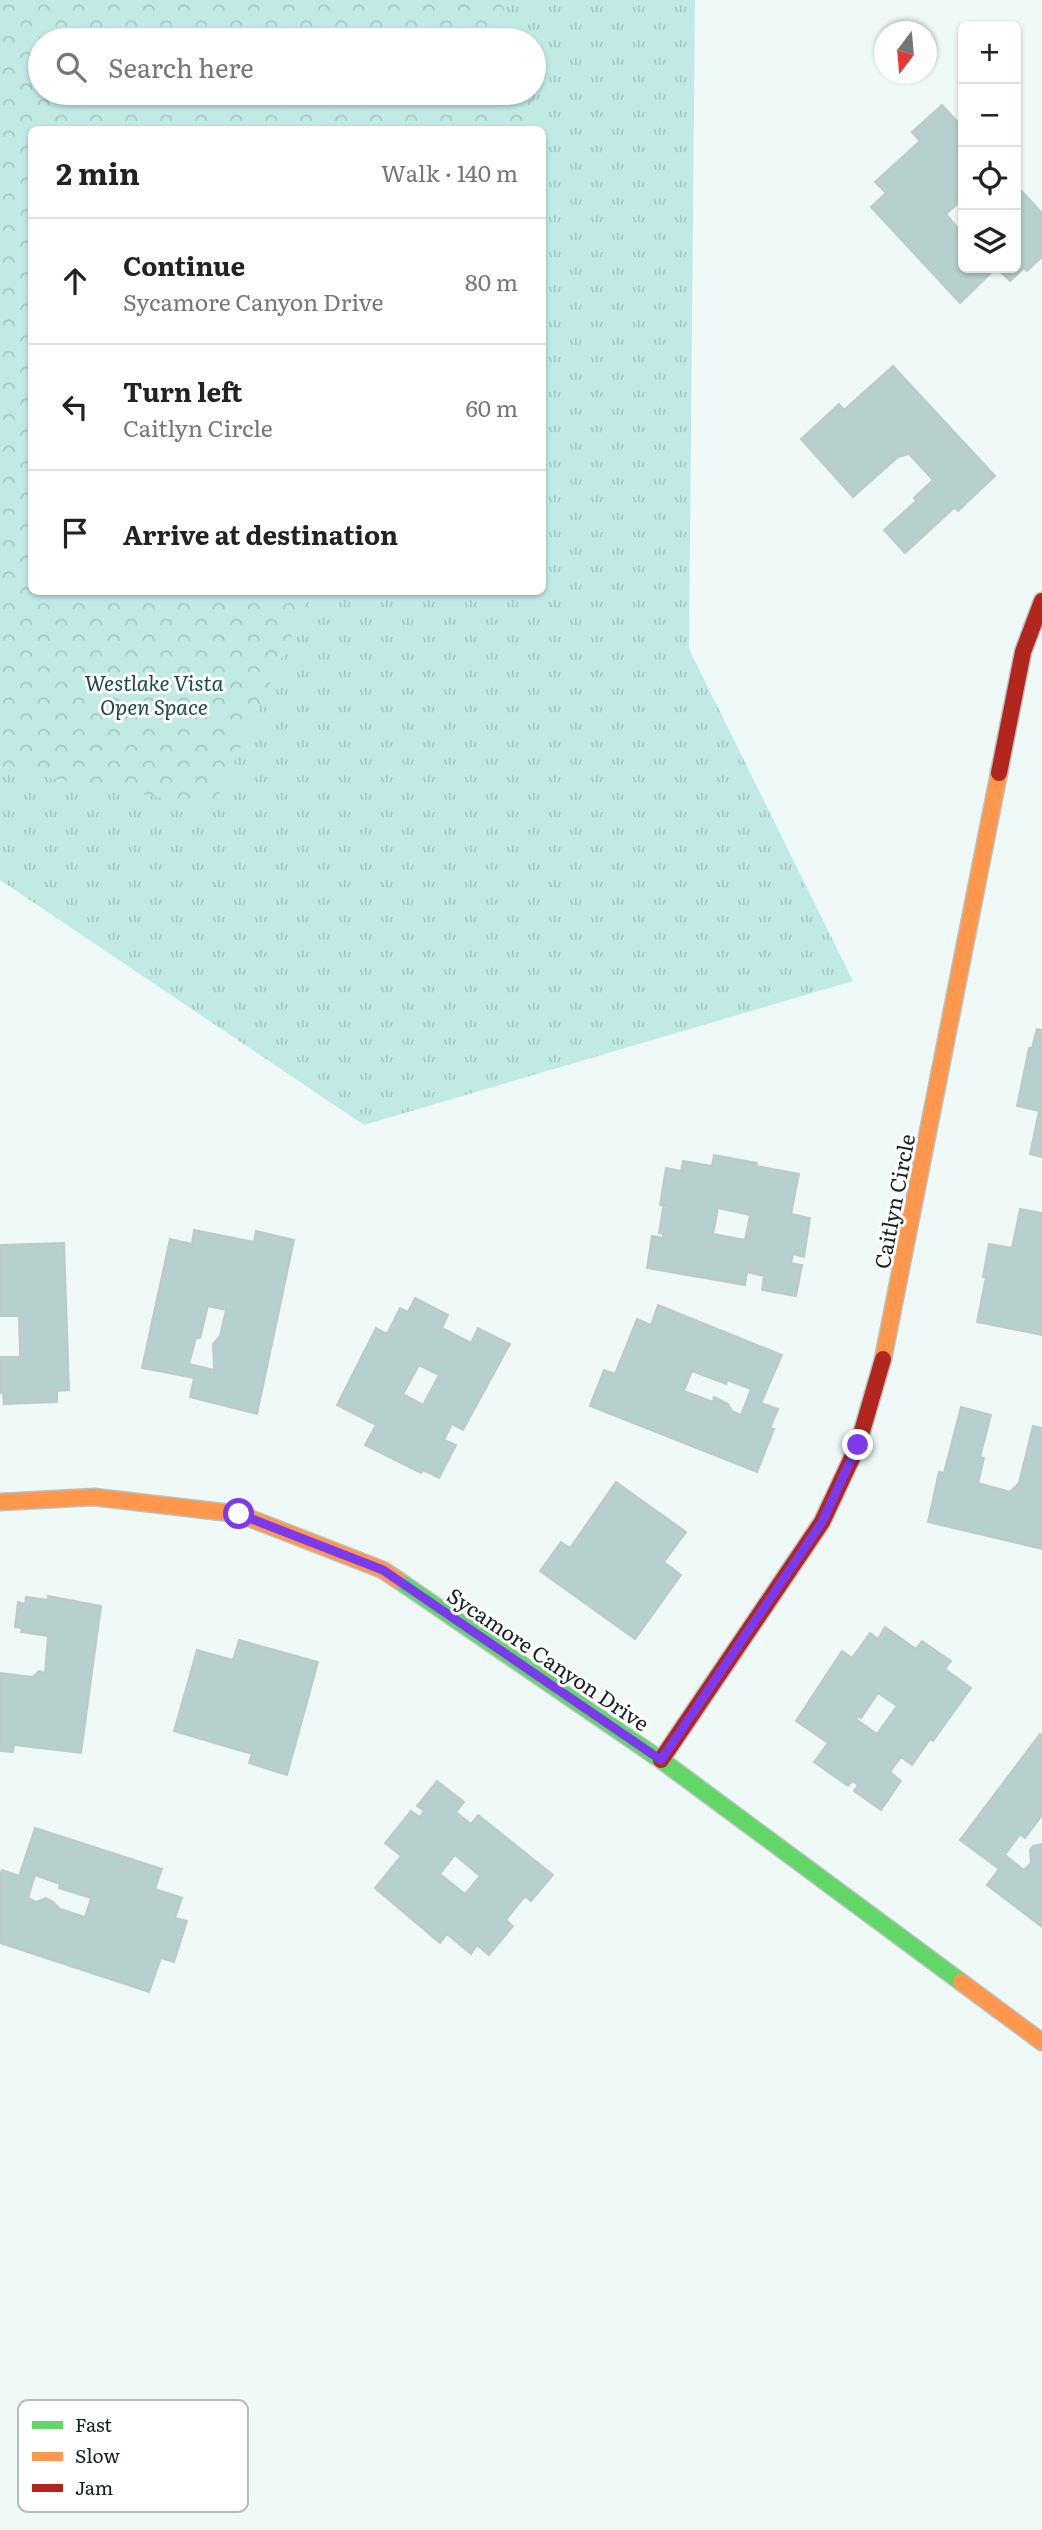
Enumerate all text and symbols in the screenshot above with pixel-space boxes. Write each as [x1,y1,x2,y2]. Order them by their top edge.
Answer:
north arrow [874,21,937,84]
map controls [958,21,1021,273]
button: + [958,21,1021,84]
search box [28,28,546,105]
text: Search here [108,47,254,86]
icon: search [52,48,90,86]
button: − [958,84,1021,147]
button: locate [958,147,1021,210]
text: 2 min [56,150,140,194]
text: Walk · 140 m [381,155,518,189]
button: layers [958,210,1021,273]
text: Continue [123,245,245,284]
icon: ahead [56,262,94,300]
text: 80 m [465,264,518,298]
text: Sycamore Canyon Drive [123,284,383,318]
text: Turn left [123,371,242,410]
icon: left [56,388,94,426]
text: 60 m [465,390,518,424]
text: Caitlyn Circle [123,410,273,444]
icon: arrive [56,514,94,552]
text: Arrive at destination [123,514,398,553]
park label: Westlake Vista Open Space [85,666,223,721]
street label: Caitlyn Circle [865,1131,921,1271]
route end [842,1429,873,1460]
route start [223,1498,254,1529]
street label: Sycamore Canyon Drive [442,1579,656,1737]
legend [18,2400,248,2512]
text: Fast [75,2410,112,2438]
text: Slow [75,2441,120,2469]
text: Jam [75,2473,113,2501]

